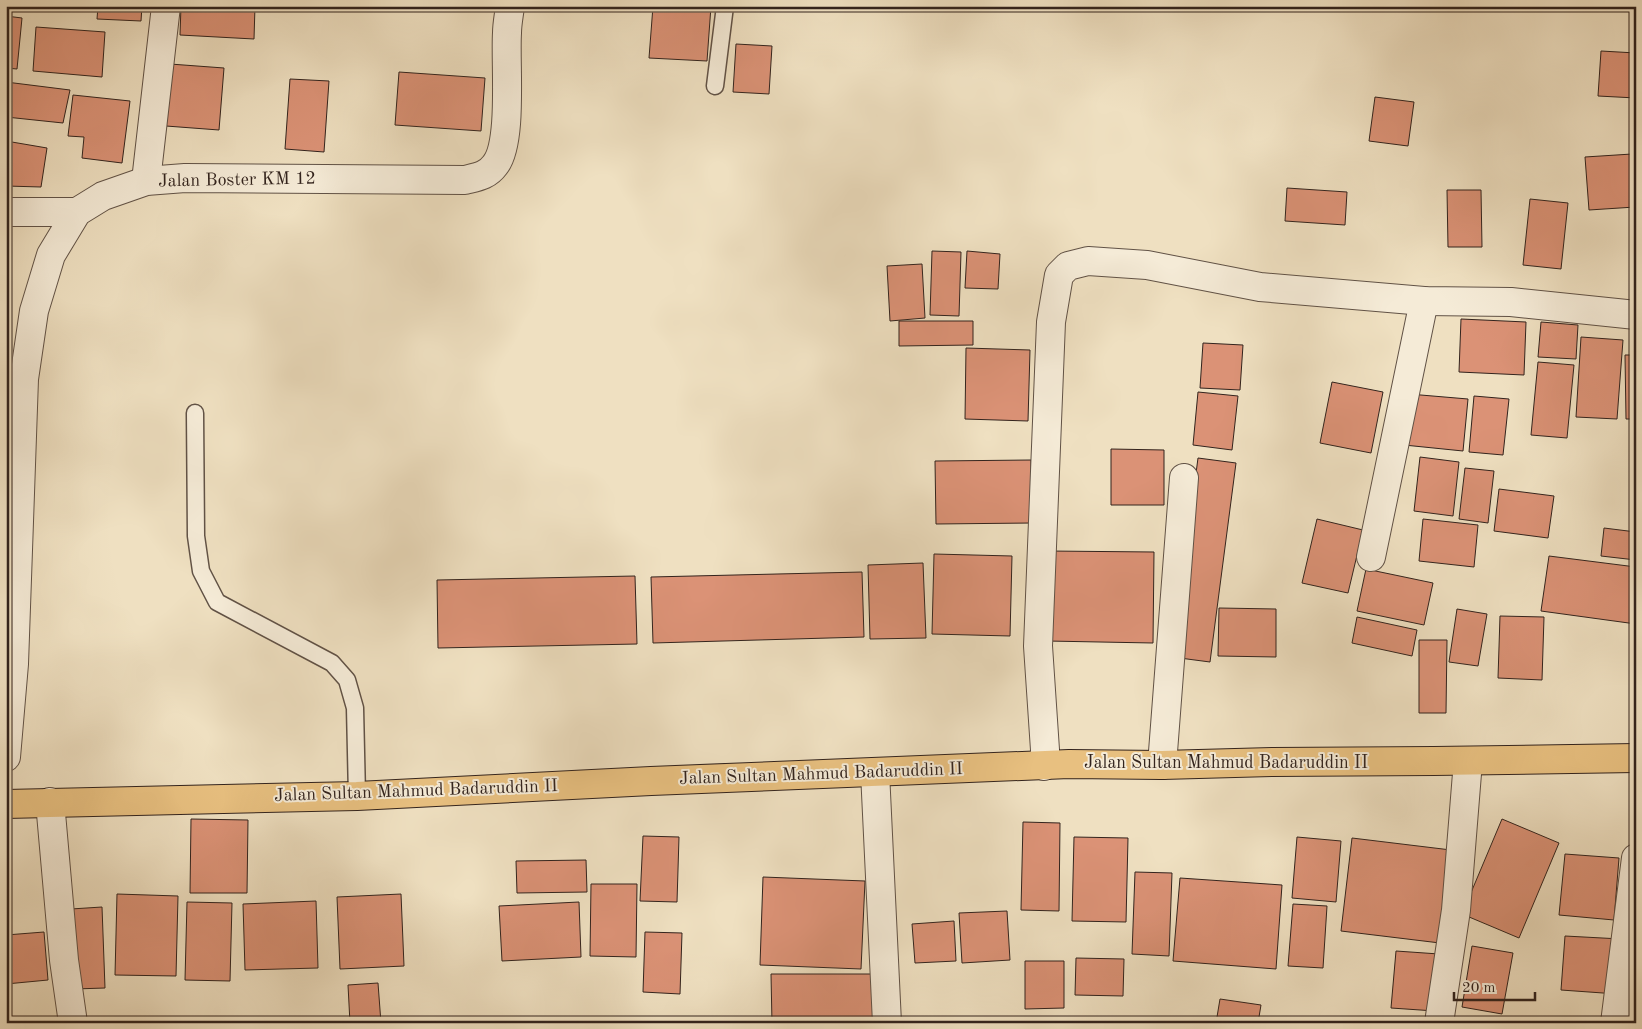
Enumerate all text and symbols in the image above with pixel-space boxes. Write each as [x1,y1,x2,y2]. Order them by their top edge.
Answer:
street label: Jalan Boster KM 12 [158,170,316,190]
street label: Jalan Sultan Mahmud Badaruddin II [1084,754,1368,772]
street label: Jalan Sultan Mahmud Badaruddin II [679,760,963,788]
street label: Jalan Sultan Mahmud Badaruddin II [274,777,558,805]
scale bar [1454,969,1536,1001]
text: 20 m [1462,981,1496,996]

